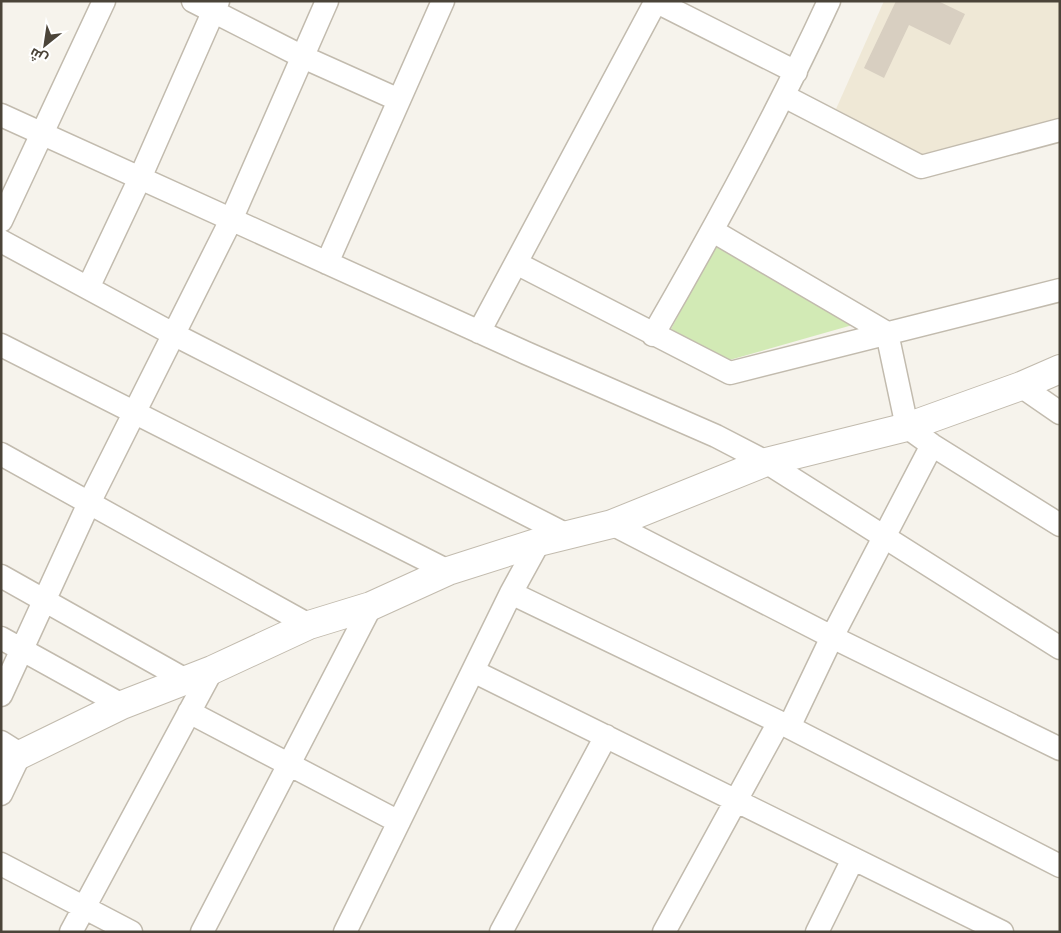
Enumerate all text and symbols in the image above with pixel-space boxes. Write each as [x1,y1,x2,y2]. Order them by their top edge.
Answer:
north arrow [20,20,70,70]
text: ش [26,44,51,69]

